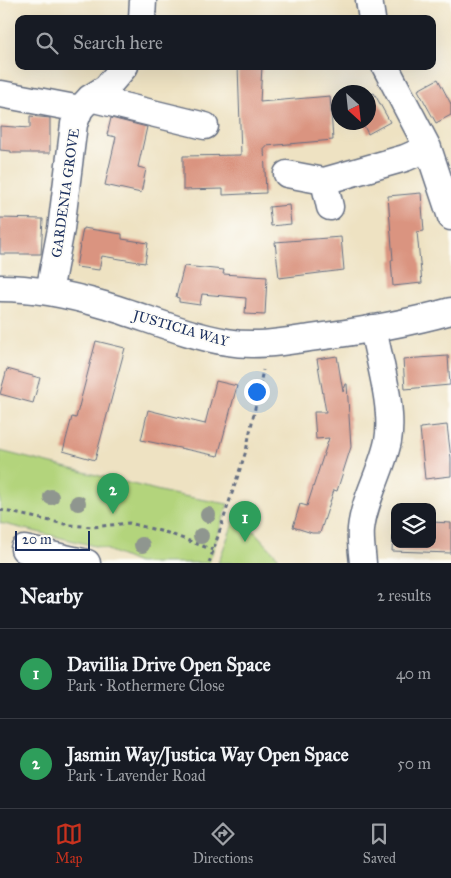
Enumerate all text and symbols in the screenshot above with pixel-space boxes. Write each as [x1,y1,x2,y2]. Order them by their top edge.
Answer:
search box [15,15,436,70]
icon: search [33,29,61,57]
text: Search here [73,31,163,54]
north arrow [331,85,376,130]
street label: GARDENIA GROVE [48,127,83,259]
street label: JUSTICIA WAY [129,306,232,352]
your location [244,379,270,405]
pin: 2 [97,473,129,514]
pin: 1 [229,501,261,542]
map controls [391,503,436,548]
button: layers [391,503,436,548]
scale bar [15,528,90,551]
text: 20 m [22,531,52,548]
text: Nearby [20,583,83,609]
text: 2 results [377,586,431,605]
text: Davillia Drive Open Space [67,653,271,676]
text: 1 [33,664,39,683]
text: 40 m [396,664,431,683]
text: Park · Rothermere Close [67,676,225,695]
text: Jasmin Way/Justica Way Open Space [67,743,349,766]
text: 2 [32,754,40,773]
text: 50 m [397,754,431,773]
text: Park · Lavender Road [67,766,206,785]
tab: Map [55,820,83,867]
tab: Directions [193,820,253,867]
tab: Saved [363,820,396,867]

